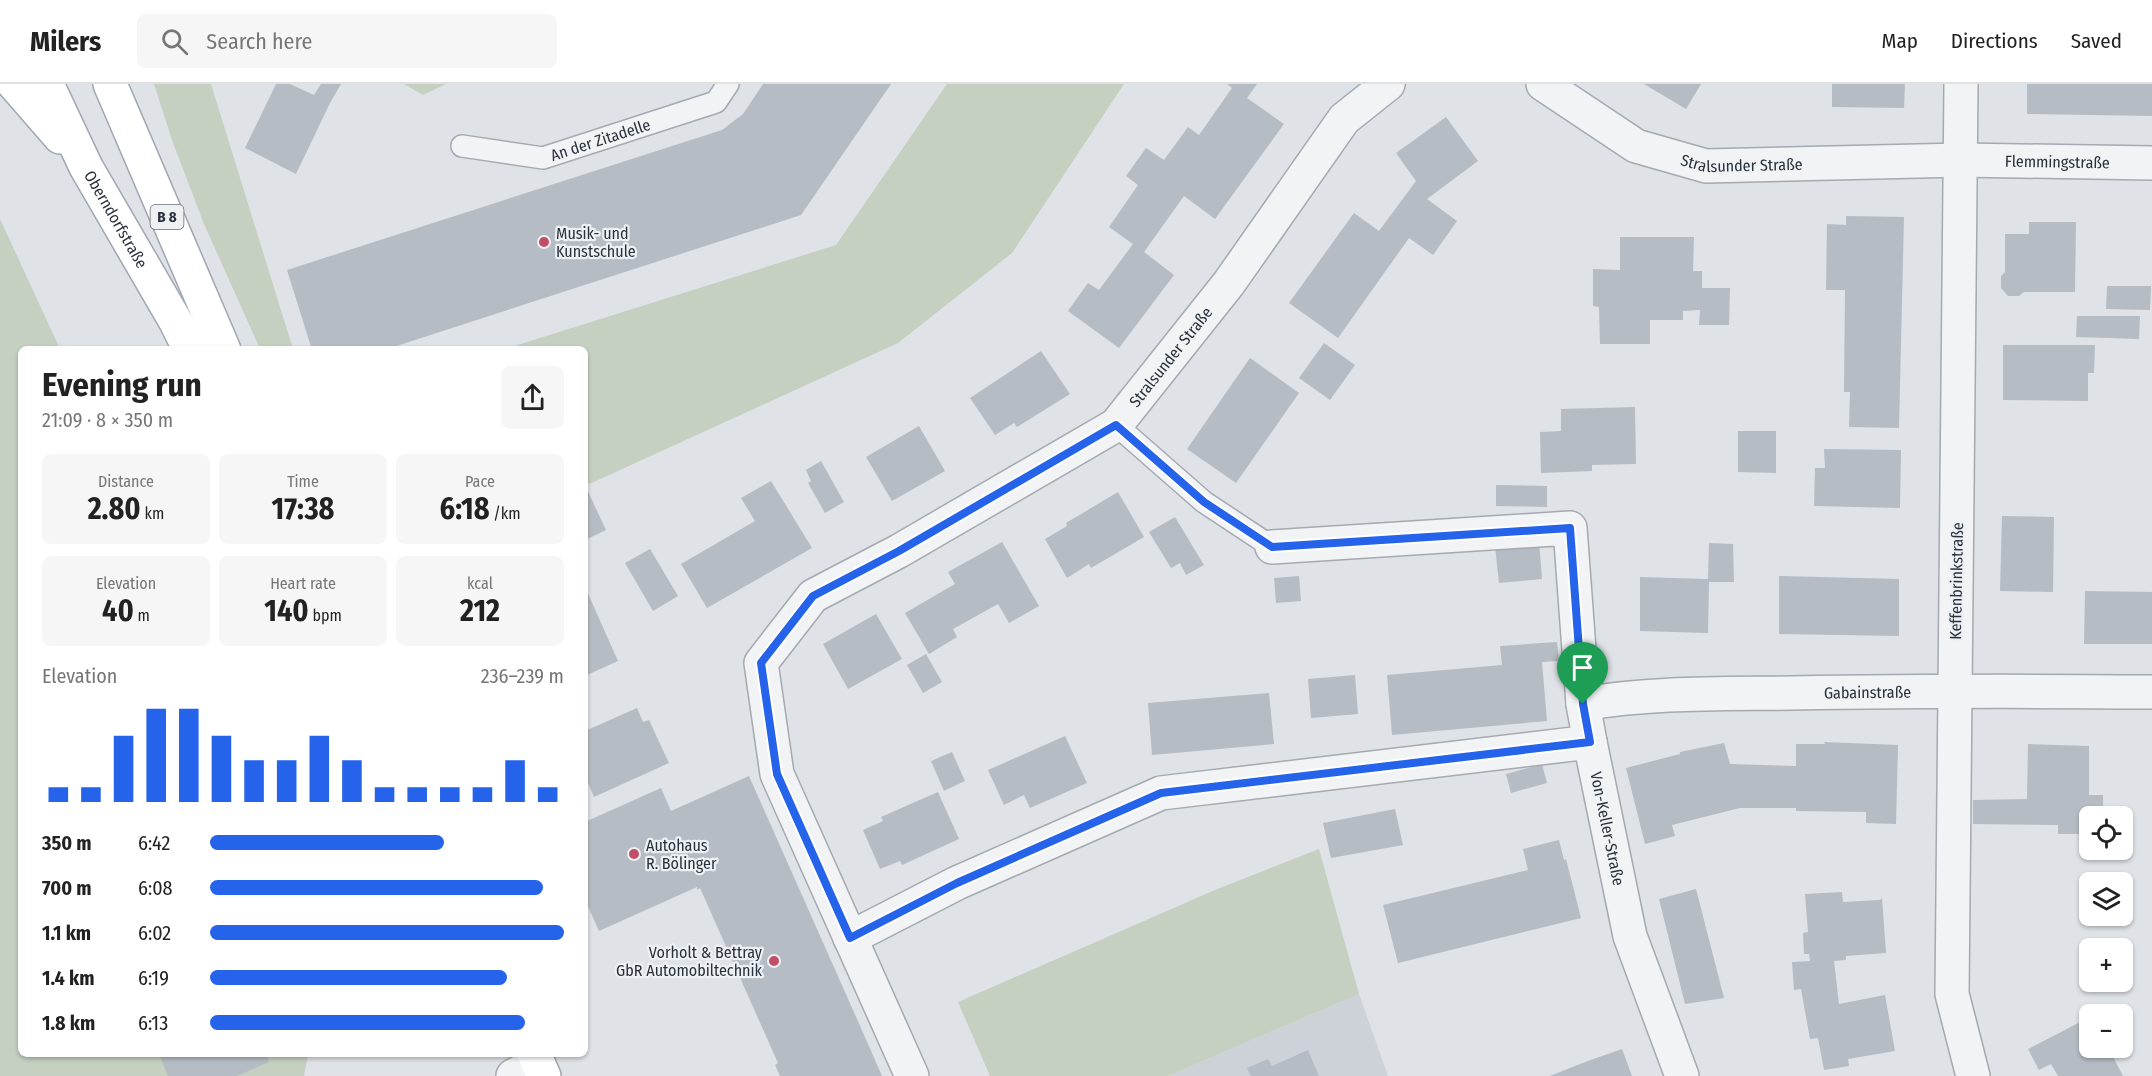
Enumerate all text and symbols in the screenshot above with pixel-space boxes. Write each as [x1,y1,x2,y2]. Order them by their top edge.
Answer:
search box [137,14,557,68]
text: Milers [30,25,101,58]
icon: search [158,25,191,58]
text: Search here [206,28,312,55]
text: Map [1881,28,1918,54]
text: Directions [1951,28,2038,54]
text: Saved [2071,28,2122,54]
street label: An der Zitadelle [548,115,653,165]
street label: Stralsunder Straße [1679,150,1803,176]
street label: Flemmingstraße [2005,152,2110,172]
street label: Oberndorfstraße [80,167,152,272]
road number: B 8 [150,205,184,229]
place label: Musik- und Kunstschule [556,224,636,261]
marker: Musik- und Kunstschule [537,235,551,249]
street label: Stralsunder Straße [1125,303,1216,411]
text: Evening run [42,365,202,405]
button: share [501,366,564,429]
text: 21:09 · 8 × 350 m [42,408,173,432]
text: Distance [98,472,154,491]
text: Time [287,472,319,491]
text: Pace [465,472,495,491]
text: 2.80 [88,491,141,527]
text: 17:38 [272,491,334,527]
text: 6:18 [439,491,490,527]
text: km [141,504,164,523]
text: /km [490,504,521,523]
street label: Keffenbrinkstraße [1946,522,1967,640]
text: Elevation [96,574,156,593]
text: Heart rate [270,574,336,593]
text: kcal [467,574,493,593]
text: 40 [102,593,134,629]
text: 140 [264,593,309,629]
text: 212 [460,593,500,629]
text: m [134,606,150,625]
text: bpm [309,606,342,625]
pin [1557,642,1608,704]
icon: arrive [1566,651,1599,684]
text: Elevation [42,664,117,688]
text: 236–239 m [481,664,564,688]
street label: Gabainstraße [1824,683,1911,703]
street label: Von-Keller-Straße [1586,770,1628,887]
map controls [2079,806,2133,1058]
button: locate [2079,806,2133,860]
text: 350 m [42,831,92,855]
text: 6:42 [138,831,170,855]
place label: Autohaus R. Bölinger [646,836,717,873]
marker: Autohaus R. Bölinger [627,847,641,861]
button: layers [2079,872,2133,926]
text: 700 m [42,876,92,900]
text: 6:08 [138,876,173,900]
text: 1.1 km [42,921,91,945]
text: 6:02 [138,921,171,945]
button: + [2079,938,2133,992]
place label: Vorholt & Bettray GbR Automobiltechnik [616,943,763,980]
marker: Vorholt & Bettray GbR Automobiltechnik [767,954,781,968]
text: 1.4 km [42,966,94,990]
text: 6:19 [138,966,169,990]
button: − [2079,1004,2133,1058]
text: 1.8 km [42,1011,95,1035]
text: 6:13 [138,1011,168,1035]

